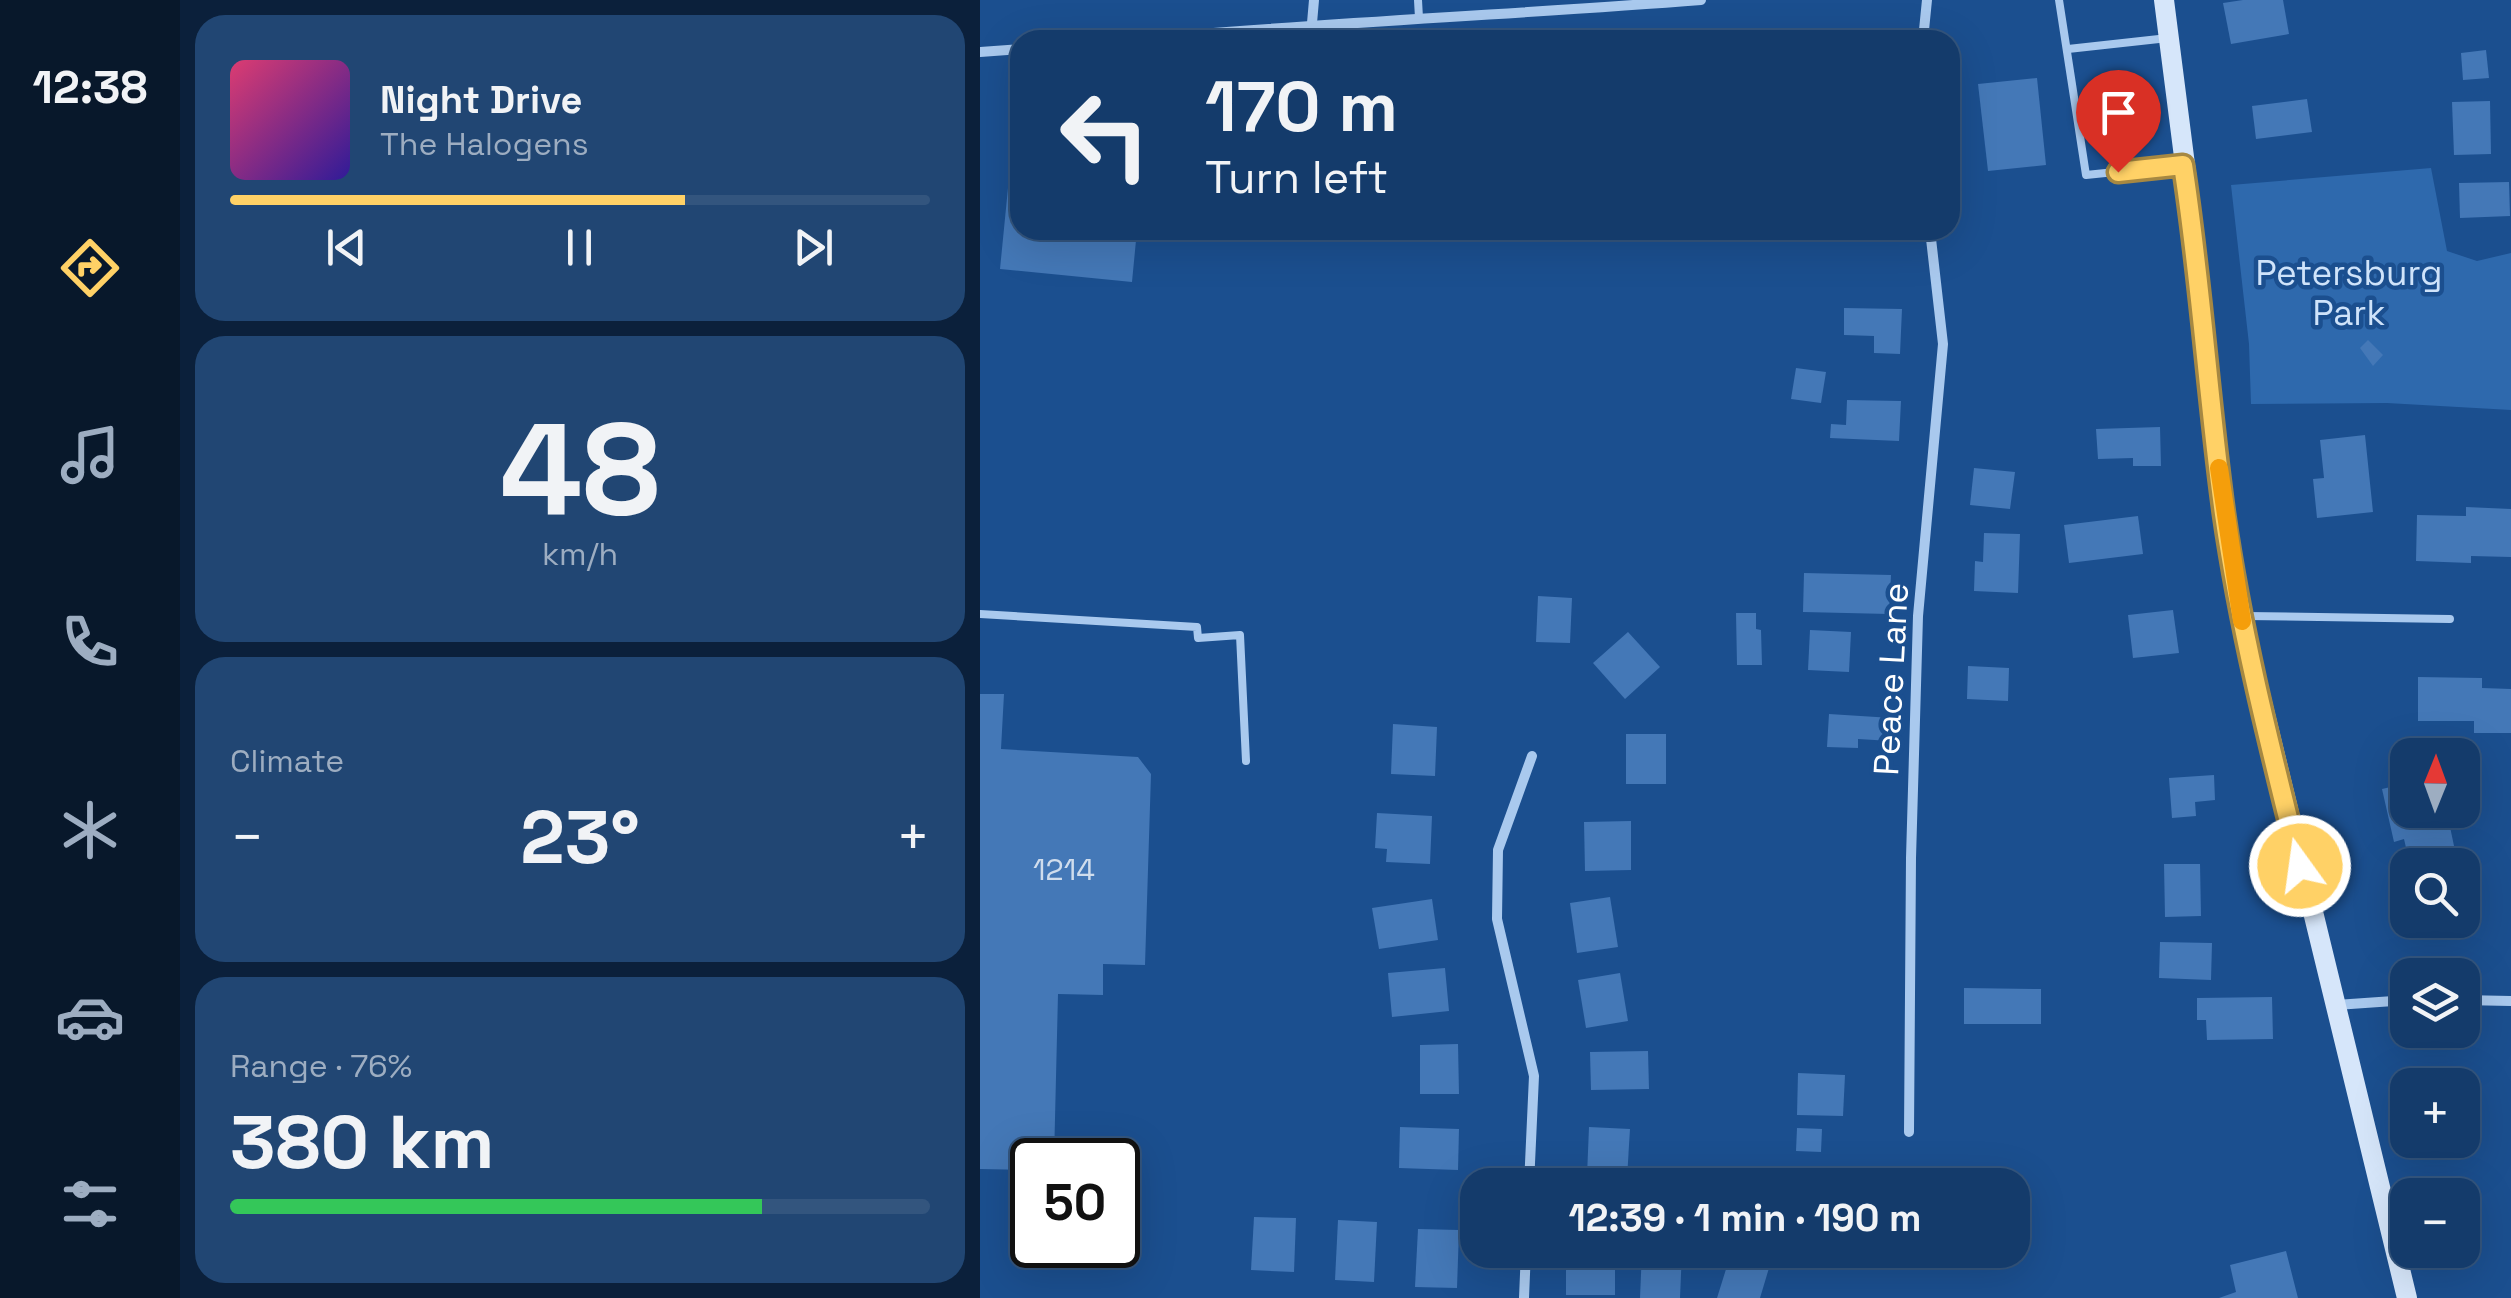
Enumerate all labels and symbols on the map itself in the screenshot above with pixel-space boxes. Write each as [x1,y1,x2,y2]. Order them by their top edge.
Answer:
pin [2076,70,2161,173]
park label: Petersburg Park [2256,251,2442,335]
street label: Peace Lane [1864,582,1918,776]
north arrow [2390,738,2480,828]
position arrow [2248,814,2352,918]
house number: 1214 [1033,850,1095,889]
speed limit sign: 50 [1010,1138,1140,1268]

